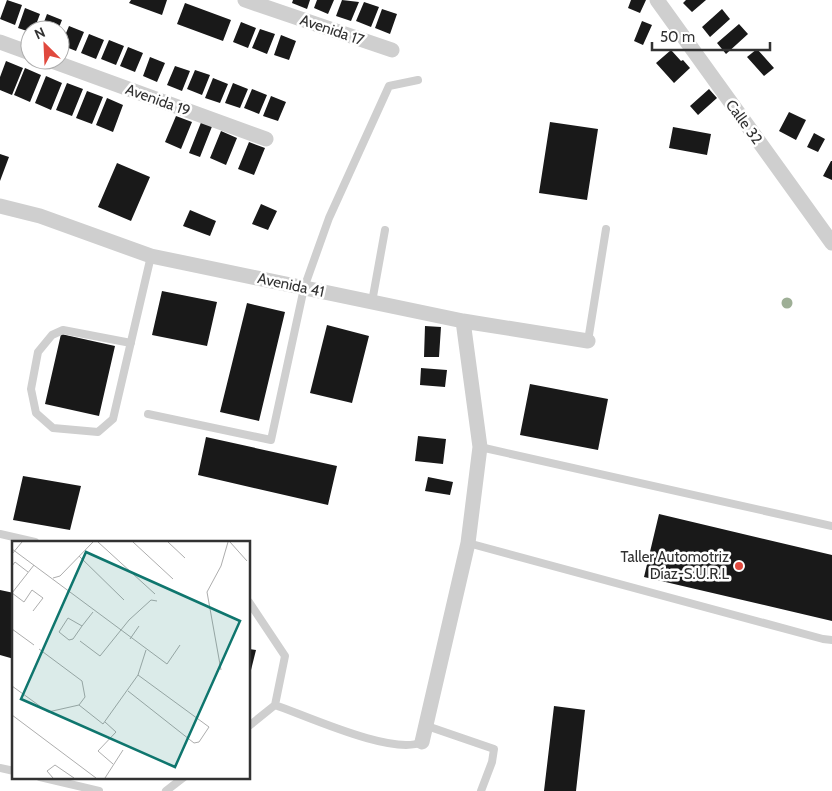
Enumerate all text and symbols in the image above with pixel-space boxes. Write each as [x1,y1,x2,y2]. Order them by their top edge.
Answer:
street label: Avenida 17 [298,11,367,49]
north arrow [20,20,70,70]
scale bar [652,20,770,52]
text: N [32,23,48,43]
text: 50 m [660,28,695,46]
street label: Avenida 19 [123,80,193,120]
street label: Calle 32 [722,96,766,148]
street label: Avenida 41 [256,269,326,301]
inset map [12,541,250,778]
place label: Taller Automotriz Díaz-S.U.R.L [620,548,729,583]
marker: Taller Automotriz Díaz-S.U.R.L [733,560,745,572]

